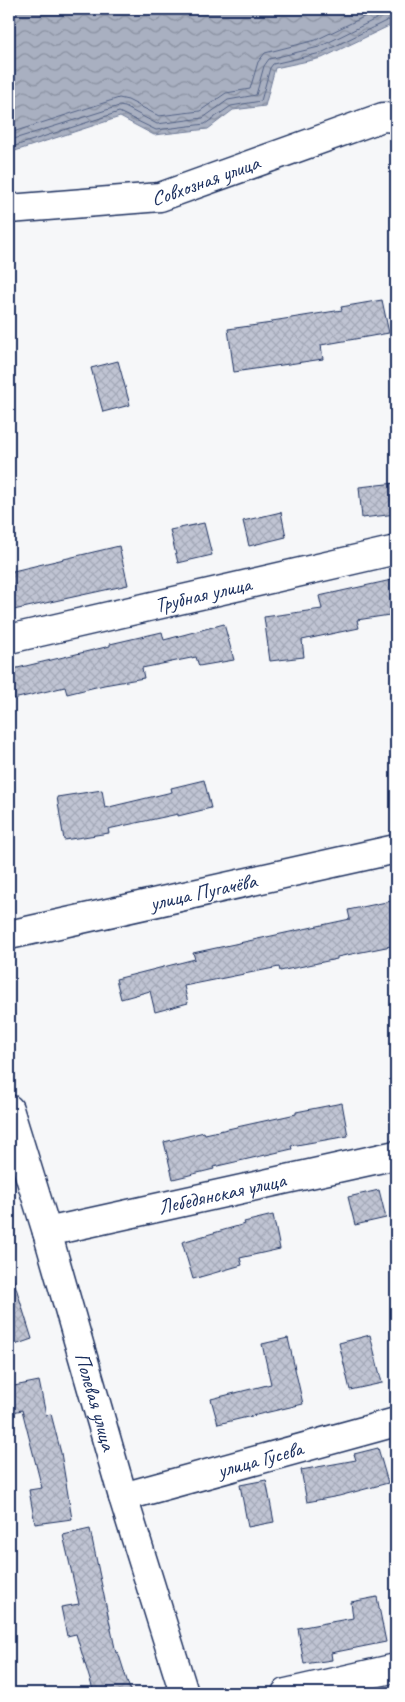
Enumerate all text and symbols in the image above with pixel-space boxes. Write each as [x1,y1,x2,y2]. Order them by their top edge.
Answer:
street label: Совхозная улица [151,149,265,211]
street label: Трубная улица [152,570,256,618]
street label: улица Пугачёва [146,867,261,917]
street label: Лебедянская улица [156,1166,290,1220]
street label: Полевая улица [69,1349,122,1455]
street label: улица Гусева [212,1435,308,1484]

